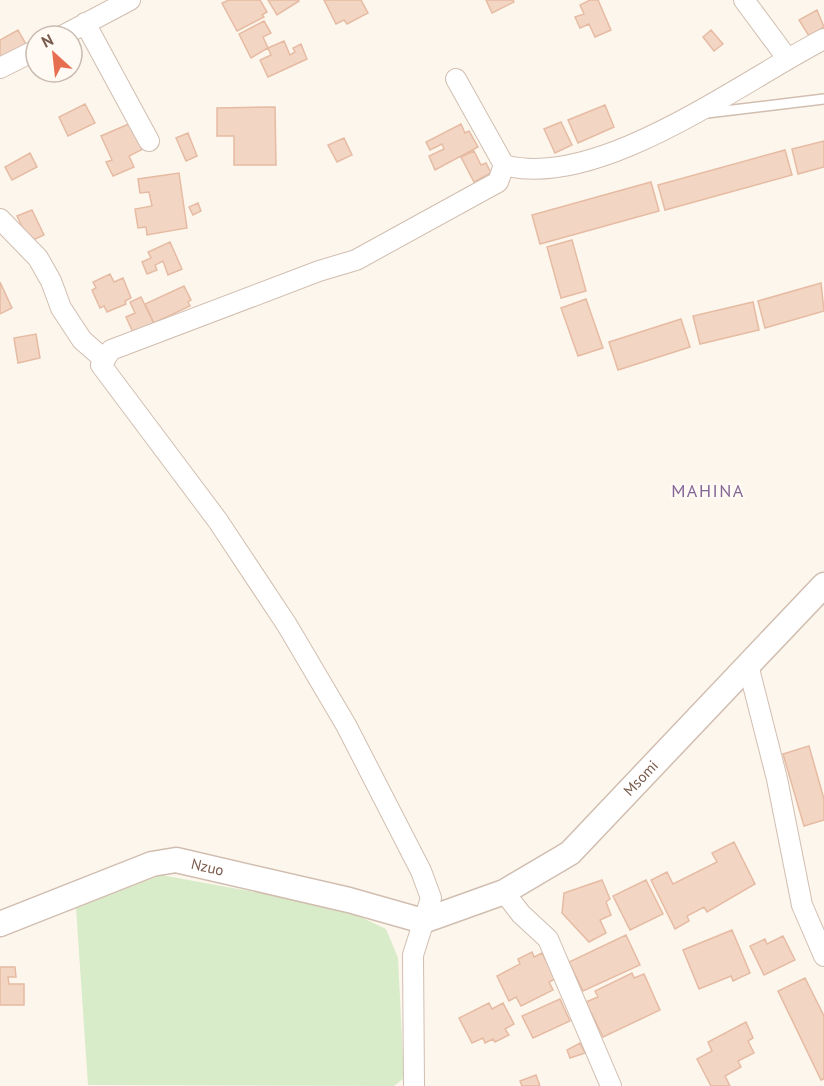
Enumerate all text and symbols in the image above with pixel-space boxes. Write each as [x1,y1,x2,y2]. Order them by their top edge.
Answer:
north arrow [24,24,84,84]
text: N [38,29,56,52]
district label: MAHINA [671,479,745,502]
street label: Msomi [619,756,662,800]
street label: Nzuo [189,854,226,880]

